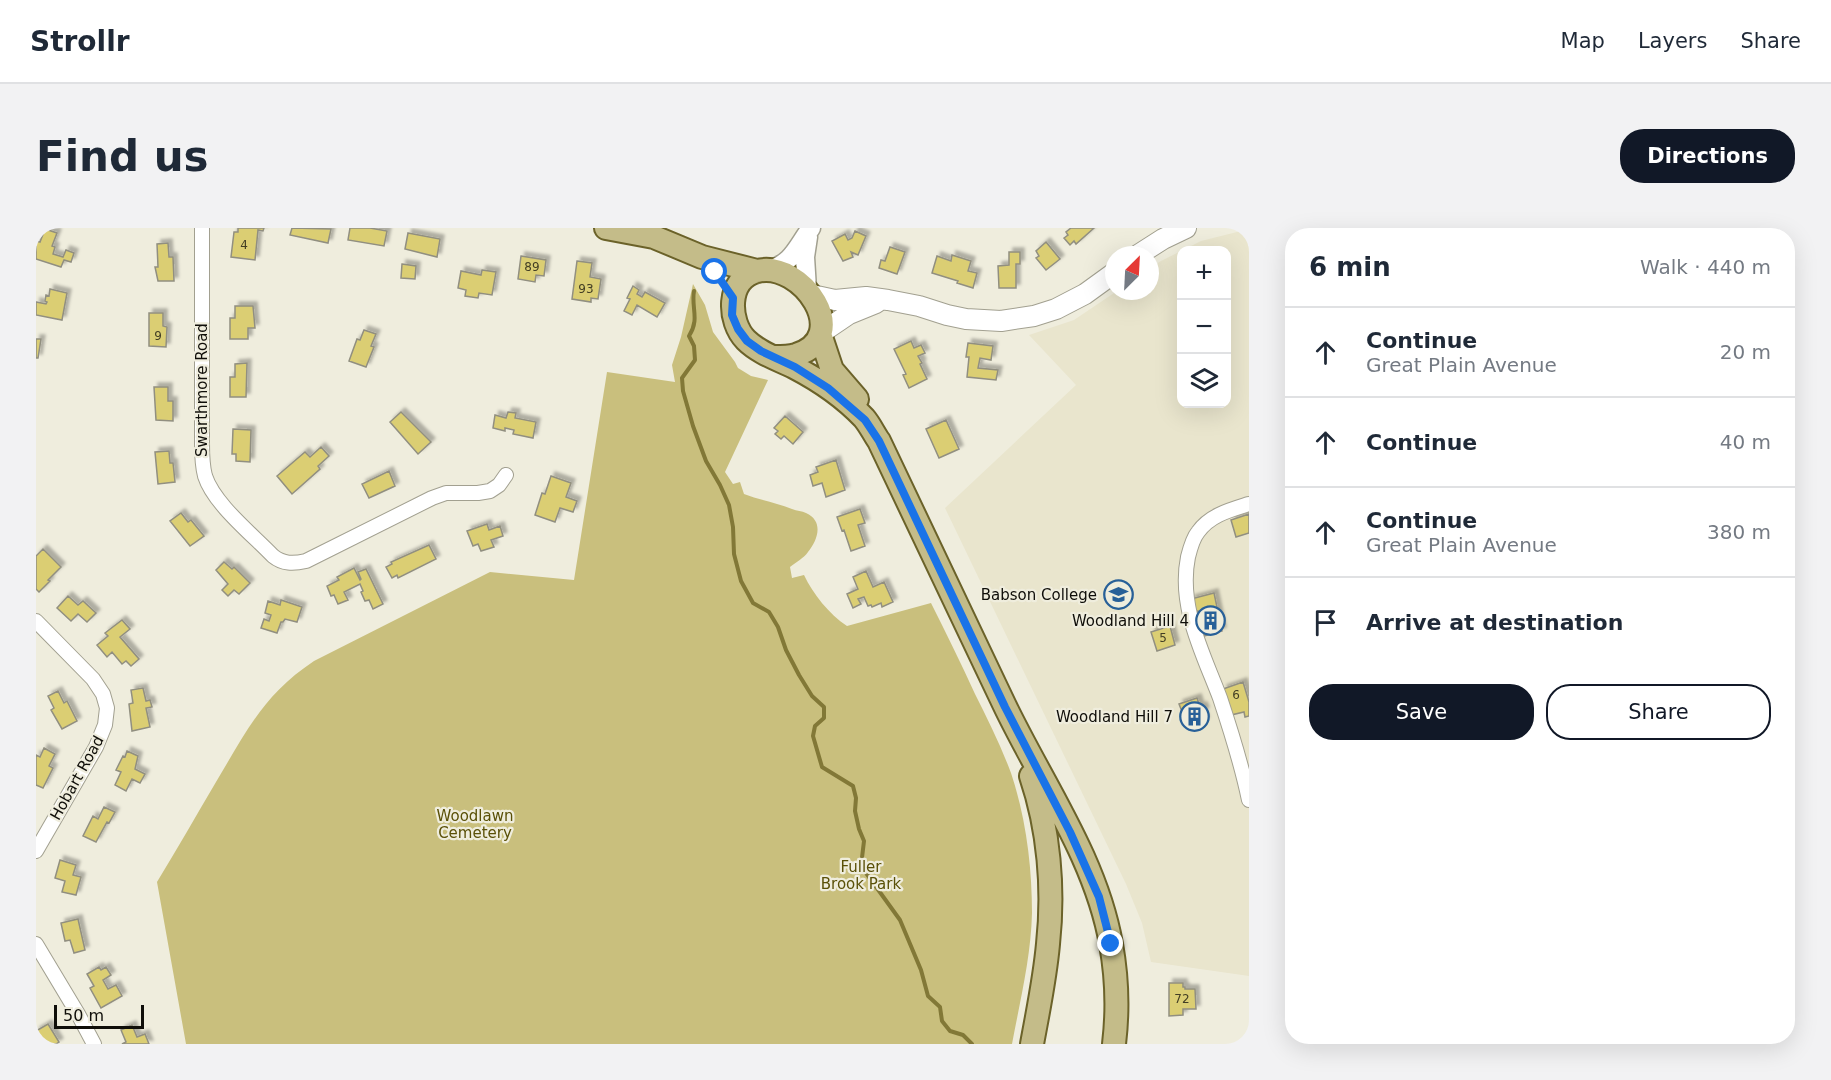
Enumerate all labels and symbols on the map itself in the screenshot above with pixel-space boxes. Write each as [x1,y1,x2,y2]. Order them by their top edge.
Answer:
house number: 4 [240,238,248,252]
north arrow [1105,246,1159,300]
route start [701,258,727,284]
house number: 89 [524,260,540,274]
house number: 93 [578,282,594,296]
street label: Swarthmore Road [193,323,211,457]
house number: 9 [154,329,162,343]
school or university icon: Babson College [1102,579,1134,611]
place label: Babson College [981,586,1097,604]
building icon: Woodland Hill 4 [1194,605,1226,637]
place label: Woodland Hill 4 [1072,612,1189,630]
house number: 5 [1159,631,1167,645]
house number: 6 [1232,688,1240,702]
building icon: Woodland Hill 7 [1178,701,1210,733]
place label: Woodland Hill 7 [1056,708,1173,726]
street label: Hobart Road [46,733,108,823]
park label: Woodlawn Cemetery [437,807,513,842]
park label: Fuller Brook Park [821,858,901,893]
route end [1097,930,1123,956]
house number: 72 [1174,992,1190,1006]
scale bar [54,1002,144,1030]

